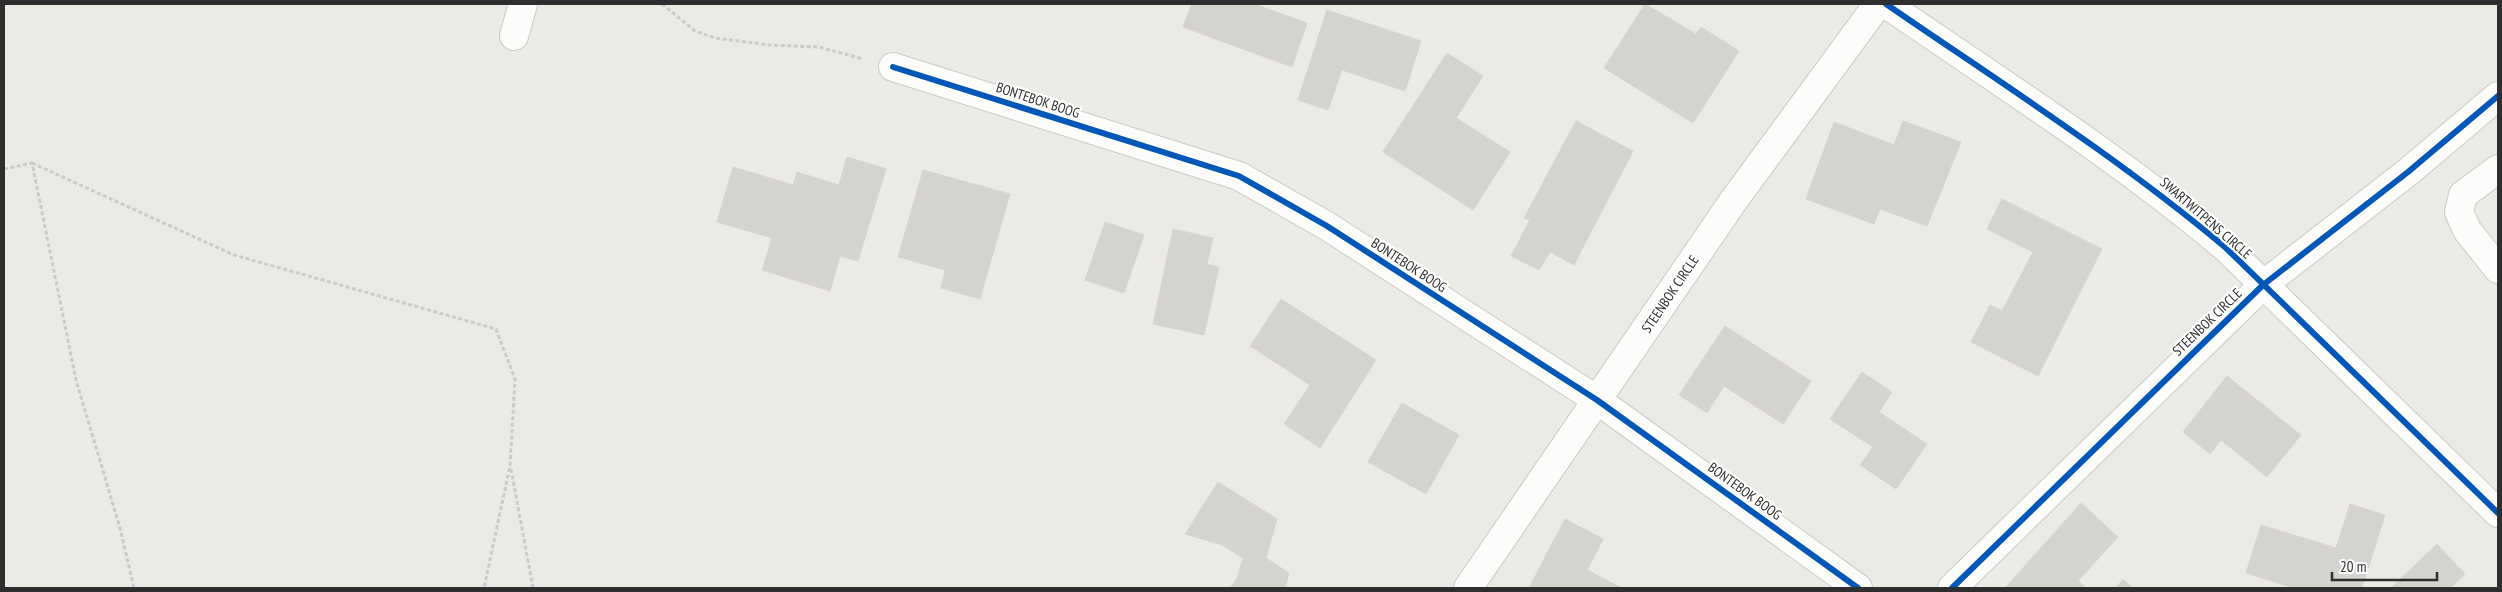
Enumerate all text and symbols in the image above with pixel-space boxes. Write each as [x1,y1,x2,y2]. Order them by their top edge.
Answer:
street label: BONTEBOK BOOG [994,78,1082,122]
street label: SWARTWITPENS CIRCLE [2156,173,2256,263]
street label: BONTEBOK BOOG [1368,234,1450,296]
street label: STEENBOK CIRCLE [1637,252,1703,336]
street label: STEENBOK CIRCLE [2168,284,2246,360]
street label: BONTEBOK BOOG [1705,458,1785,524]
scale bar [2332,550,2437,582]
text: 20 m [2340,557,2366,576]

